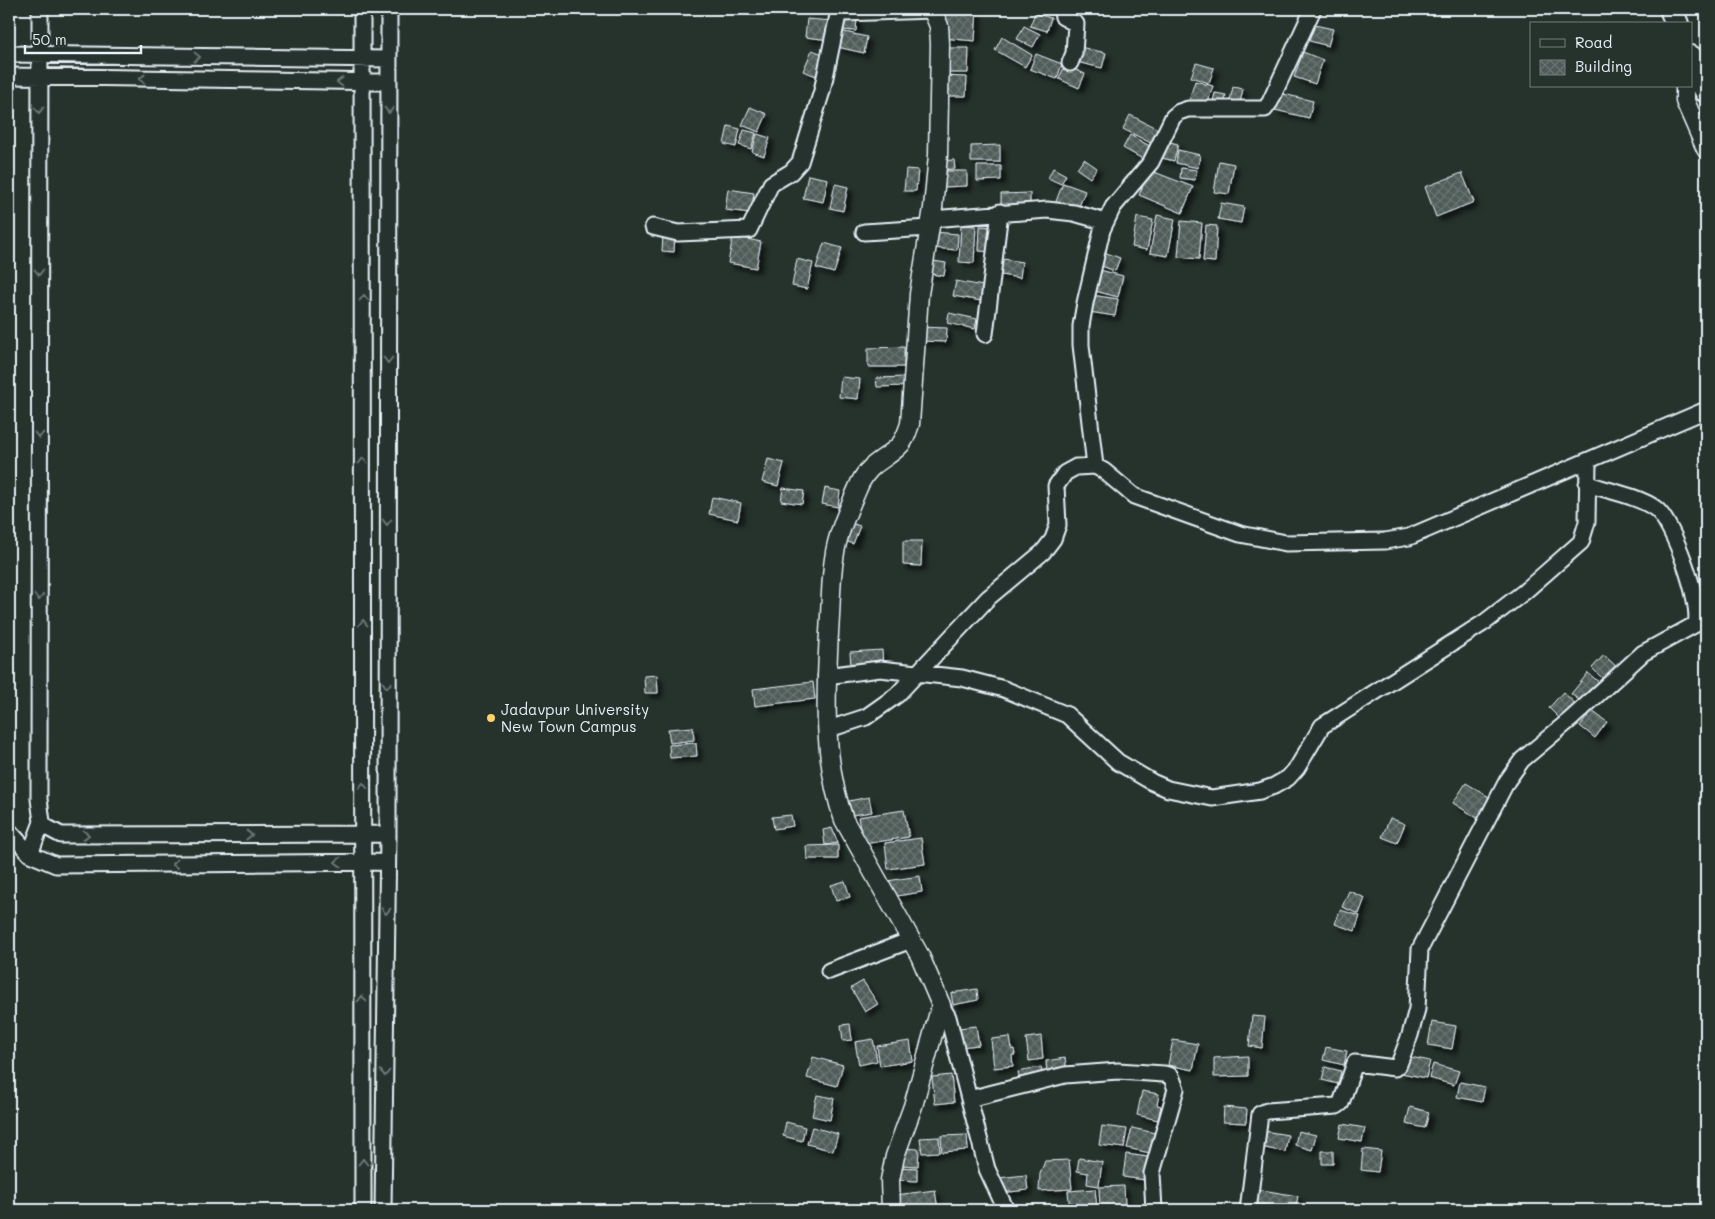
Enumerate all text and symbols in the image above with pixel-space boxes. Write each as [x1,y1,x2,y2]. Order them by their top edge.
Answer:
scale bar [25,22,141,54]
legend [1530,22,1692,88]
text: 50 m [32,29,67,49]
text: Road [1575,32,1612,52]
one-way arrow [194,52,202,62]
text: Building [1575,56,1632,76]
one-way arrow [138,74,146,84]
one-way arrow [336,76,344,87]
one-way arrow [34,106,44,114]
one-way arrow [384,106,394,114]
one-way arrow [34,269,45,277]
one-way arrow [359,294,369,302]
one-way arrow [383,356,393,364]
one-way arrow [34,432,44,439]
one-way arrow [358,457,368,464]
one-way arrow [382,519,392,527]
one-way arrow [34,594,44,602]
one-way arrow [358,619,368,627]
one-way arrow [382,682,392,689]
place label: Jadavpur University New Town Campus [501,699,649,736]
marker: Jadavpur University New Town Campus [485,712,497,724]
one-way arrow [358,782,368,790]
one-way arrow [83,830,91,840]
one-way arrow [246,830,253,840]
one-way arrow [334,857,342,867]
one-way arrow [171,859,179,869]
one-way arrow [381,908,391,915]
one-way arrow [357,995,367,1002]
one-way arrow [379,1070,390,1078]
one-way arrow [358,1157,368,1165]

